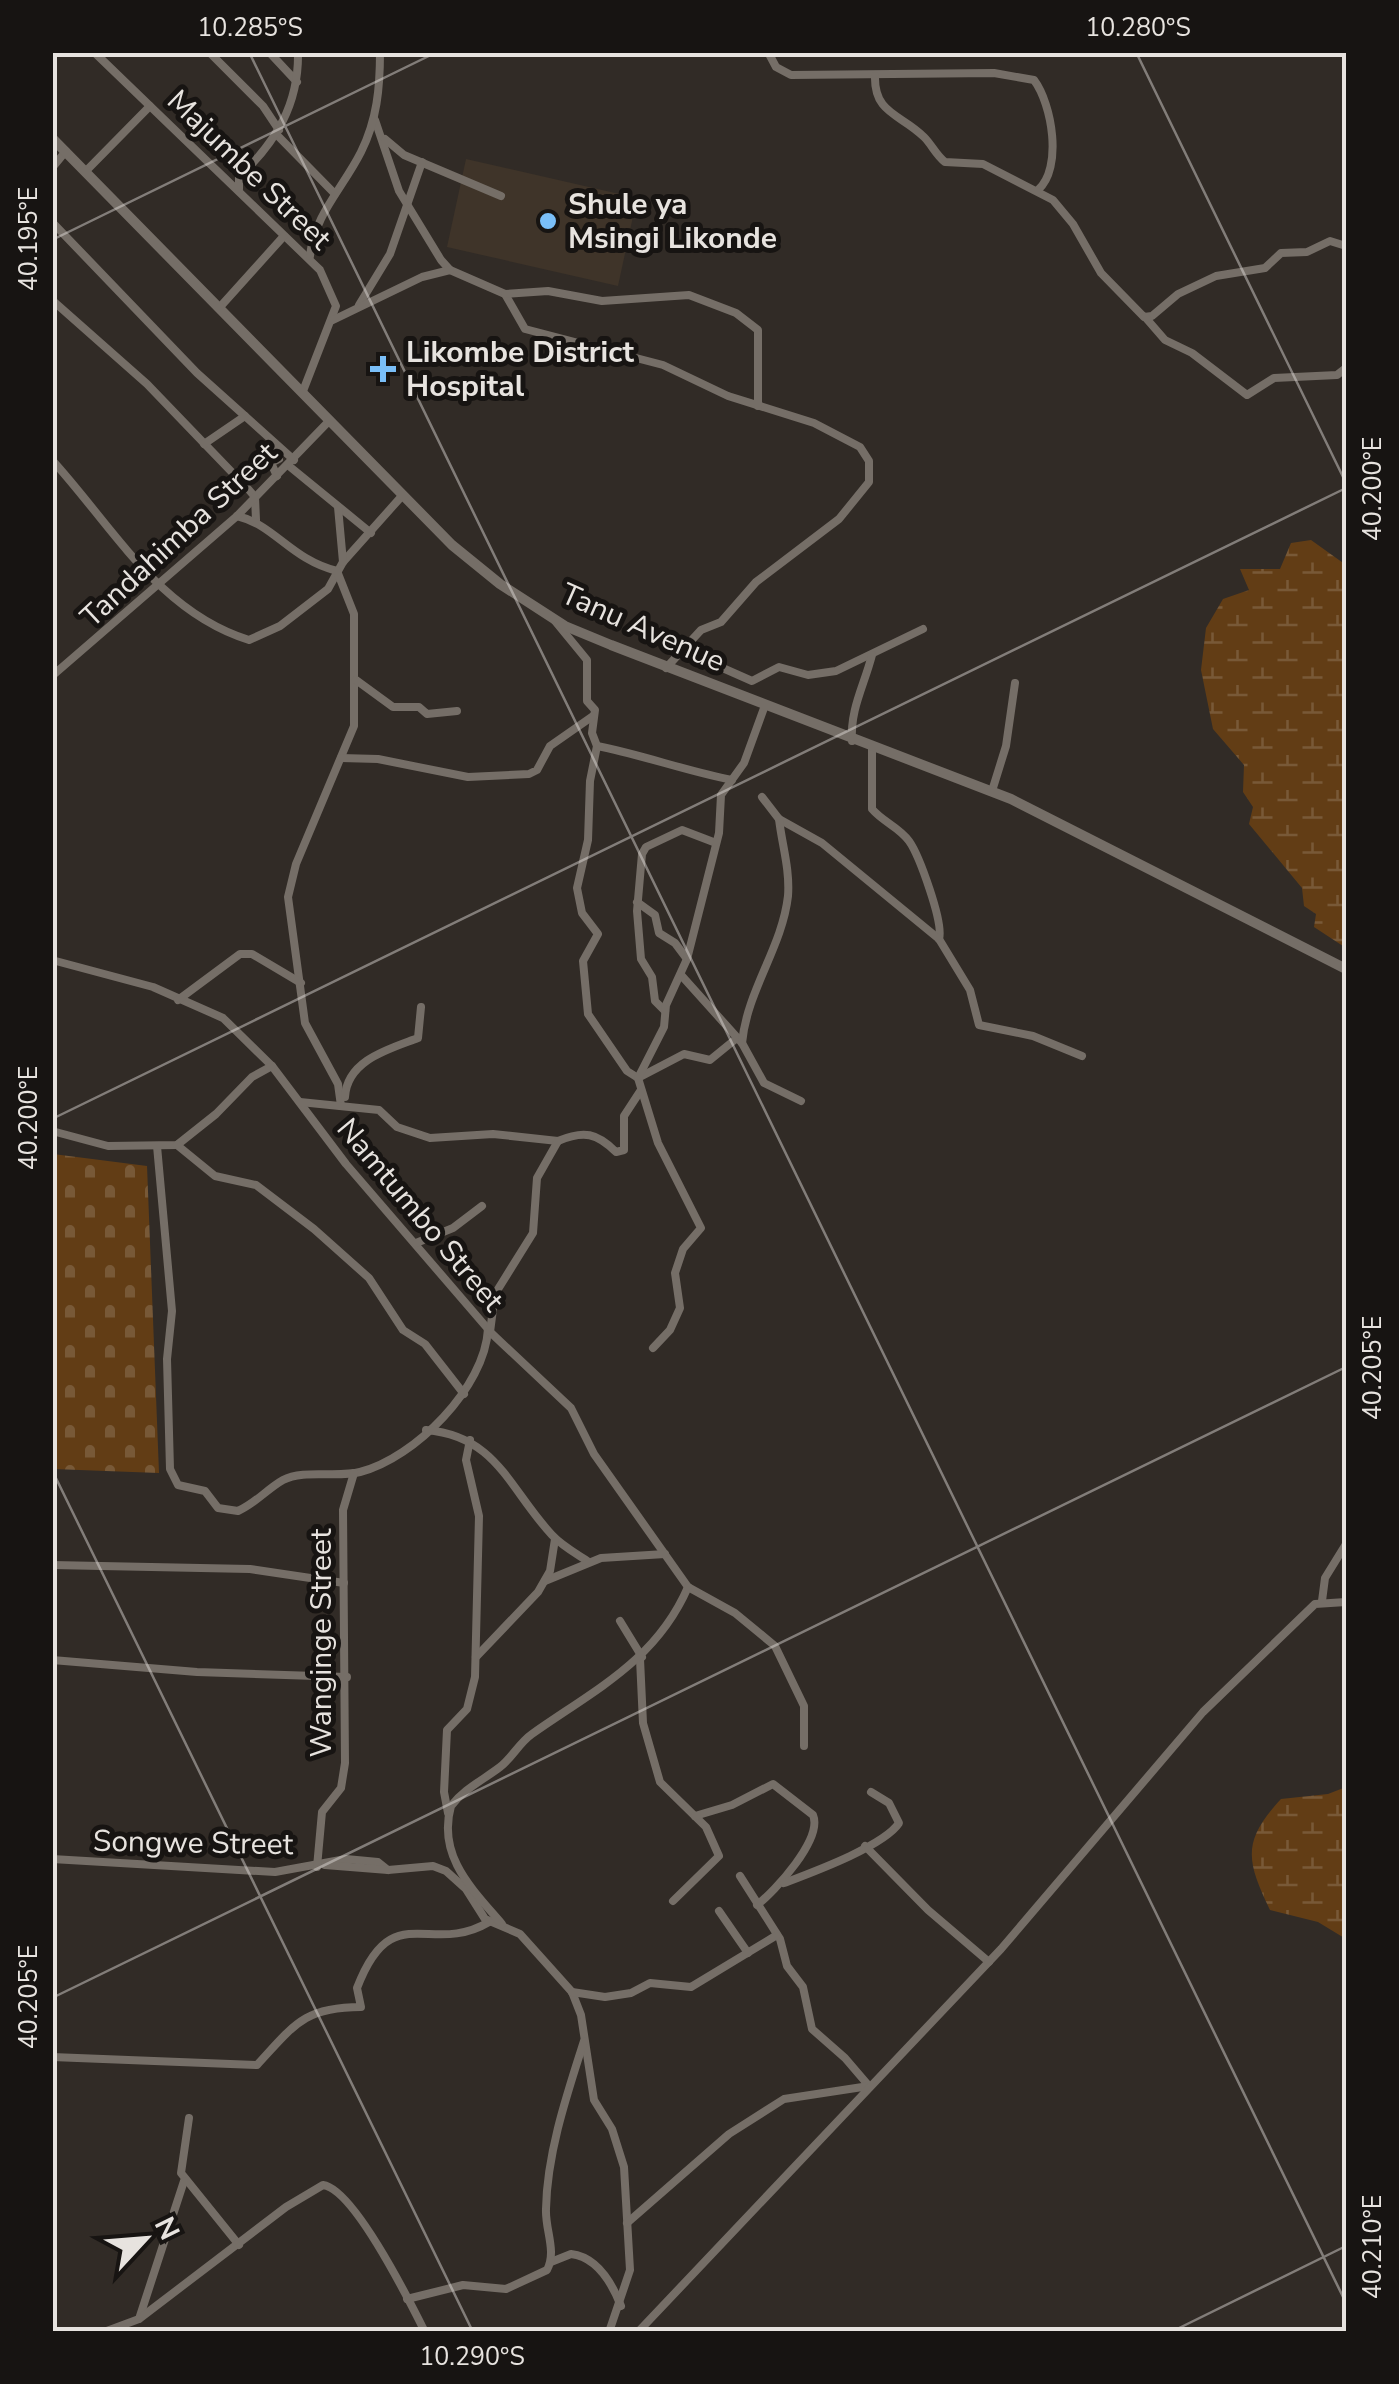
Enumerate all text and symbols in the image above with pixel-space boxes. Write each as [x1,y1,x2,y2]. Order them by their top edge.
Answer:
text: 10.285°S [197,11,303,45]
text: 10.280°S [1085,11,1191,45]
street label: Majumbe Street [158,81,341,259]
place label: Shule ya Msingi Likonde [568,184,777,259]
text: 40.195°E [12,187,46,291]
marker: Shule ya Msingi Likonde [537,210,559,232]
place label: Likombe District Hospital [406,332,634,407]
marker: Likombe District Hospital [370,356,396,382]
street label: Tandahimba Street [72,433,286,637]
text: 40.200°E [1356,437,1390,541]
street label: Tanu Avenue [555,574,731,682]
text: 40.200°E [12,1066,46,1170]
street label: Namtumbo Street [327,1110,513,1321]
text: 40.205°E [1356,1316,1390,1420]
street label: Wanginge Street [301,1528,342,1757]
street label: Songwe Street [93,1821,294,1865]
text: 40.205°E [12,1945,46,2049]
north arrow [95,2189,195,2289]
text: 40.210°E [1356,2195,1390,2299]
text: N [145,2211,188,2246]
text: 10.290°S [419,2340,525,2374]

